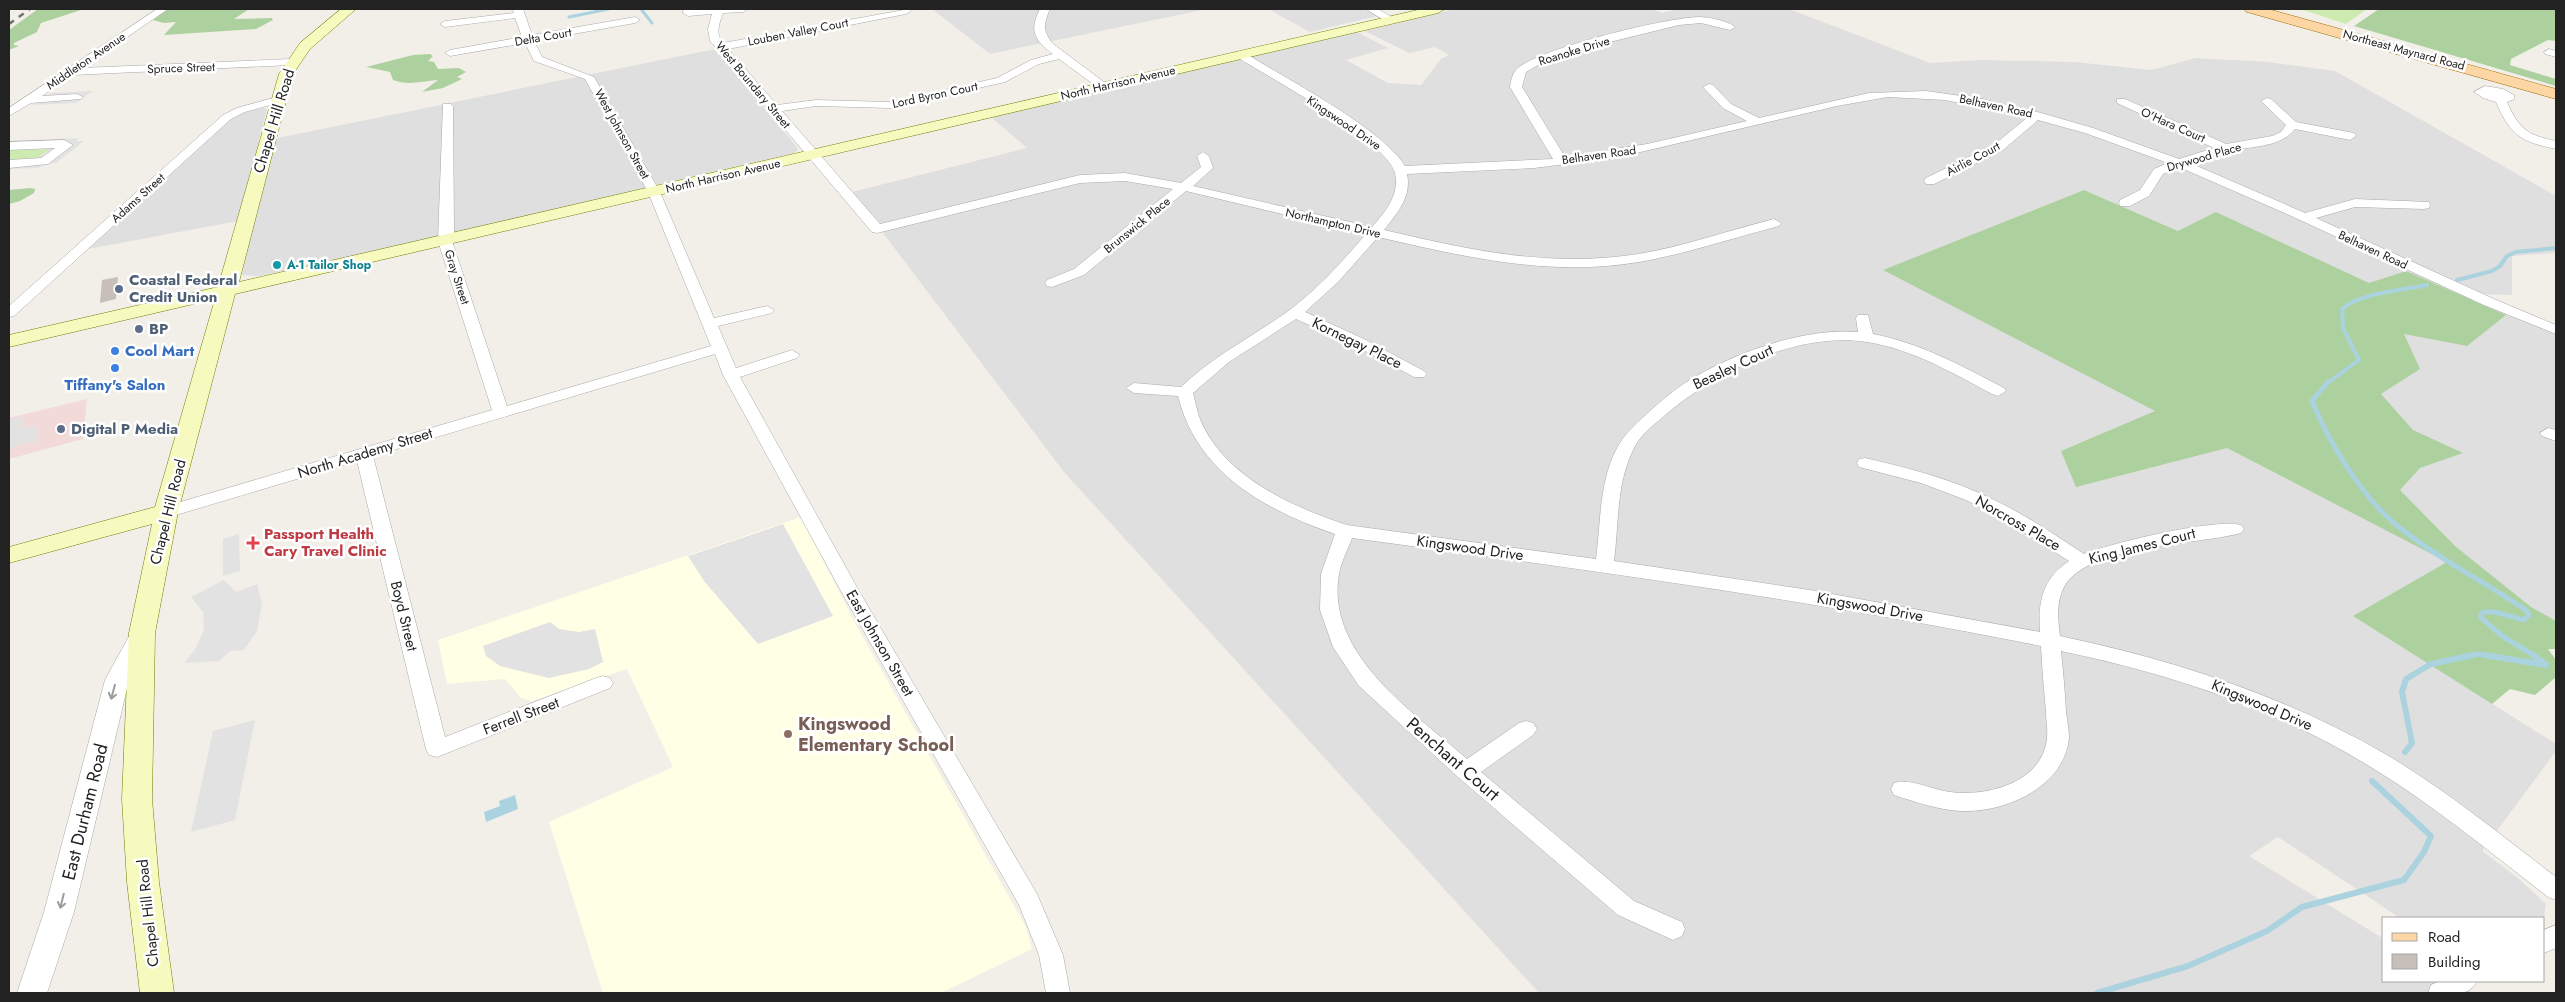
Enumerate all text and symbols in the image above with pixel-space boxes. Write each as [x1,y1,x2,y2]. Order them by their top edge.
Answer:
street label: Louben Valley Court [746,13,850,51]
street label: Delta Court [513,23,573,51]
street label: Northeast Maynard Road [2341,25,2467,75]
street label: Middleton Avenue [43,28,129,94]
street label: Roanoke Drive [1536,32,1612,70]
street label: West Boundary Street [711,38,795,133]
street label: Spruce Street [147,58,215,78]
street label: North Harrison Avenue [1059,61,1177,105]
street label: Chapel Hill Road [248,66,300,176]
street label: Lord Byron Court [891,77,980,113]
street label: West Johnson Street [590,86,654,182]
street label: Belhaven Road [1958,89,2034,123]
street label: Kingswood Drive [1303,91,1385,155]
street label: O'Hara Court [2138,103,2208,147]
street label: Airlie Court [1943,137,2003,181]
street label: Drywood Place [2165,138,2243,176]
street label: Belhaven Road [1561,141,1637,169]
street label: North Harrison Avenue [664,154,782,198]
street label: Adams Street [107,169,169,227]
street label: Brunswick Place [1100,192,1174,258]
street label: Northampton Drive [1284,203,1382,243]
street label: Belhaven Road [2335,226,2411,274]
street label: Gray Street [440,247,474,307]
place label: A-1 Tailor Shop [286,256,372,274]
marker: A-1 Tailor Shop [271,259,283,271]
place label: Coastal Federal Credit Union [129,269,237,308]
marker: Coastal Federal Credit Union [113,283,125,295]
street label: Kornegay Place [1308,312,1406,374]
place label: BP [149,318,168,340]
marker: BP [133,323,145,335]
street label: Beasley Court [1689,339,1777,395]
place label: Cool Mart [125,340,194,362]
marker: Cool Mart [109,345,121,357]
marker: Tiffany's Salon [109,362,121,374]
place label: Tiffany's Salon [65,374,165,396]
place label: Digital P Media [71,418,178,440]
street label: North Academy Street [295,422,436,484]
marker: Digital P Media [55,423,67,435]
street label: Chapel Hill Road [144,457,192,567]
street label: Norcross Place [1971,490,2065,557]
street label: King James Court [2086,522,2198,570]
place label: Passport Health Cary Travel Clinic [264,523,387,562]
street label: Kingswood Drive [1415,530,1525,566]
marker: Passport Health Cary Travel Clinic [246,536,260,550]
street label: Boyd Street [385,579,423,654]
street label: East Johnson Street [841,586,920,701]
street label: Kingswood Drive [1815,587,1925,627]
street label: Kingswood Drive [2208,674,2316,736]
one-way arrow [108,684,118,700]
street label: Ferrell Street [480,691,563,741]
place label: Kingswood Elementary School [798,711,954,758]
street label: Penchant Court [1401,711,1506,807]
marker: Kingswood Elementary School [782,728,794,740]
street label: East Durham Road [55,741,115,883]
street label: Chapel Hill Road [131,858,165,968]
one-way arrow [57,892,66,908]
legend [2382,917,2545,982]
text: Road [2428,926,2460,948]
text: Building [2428,951,2480,973]

